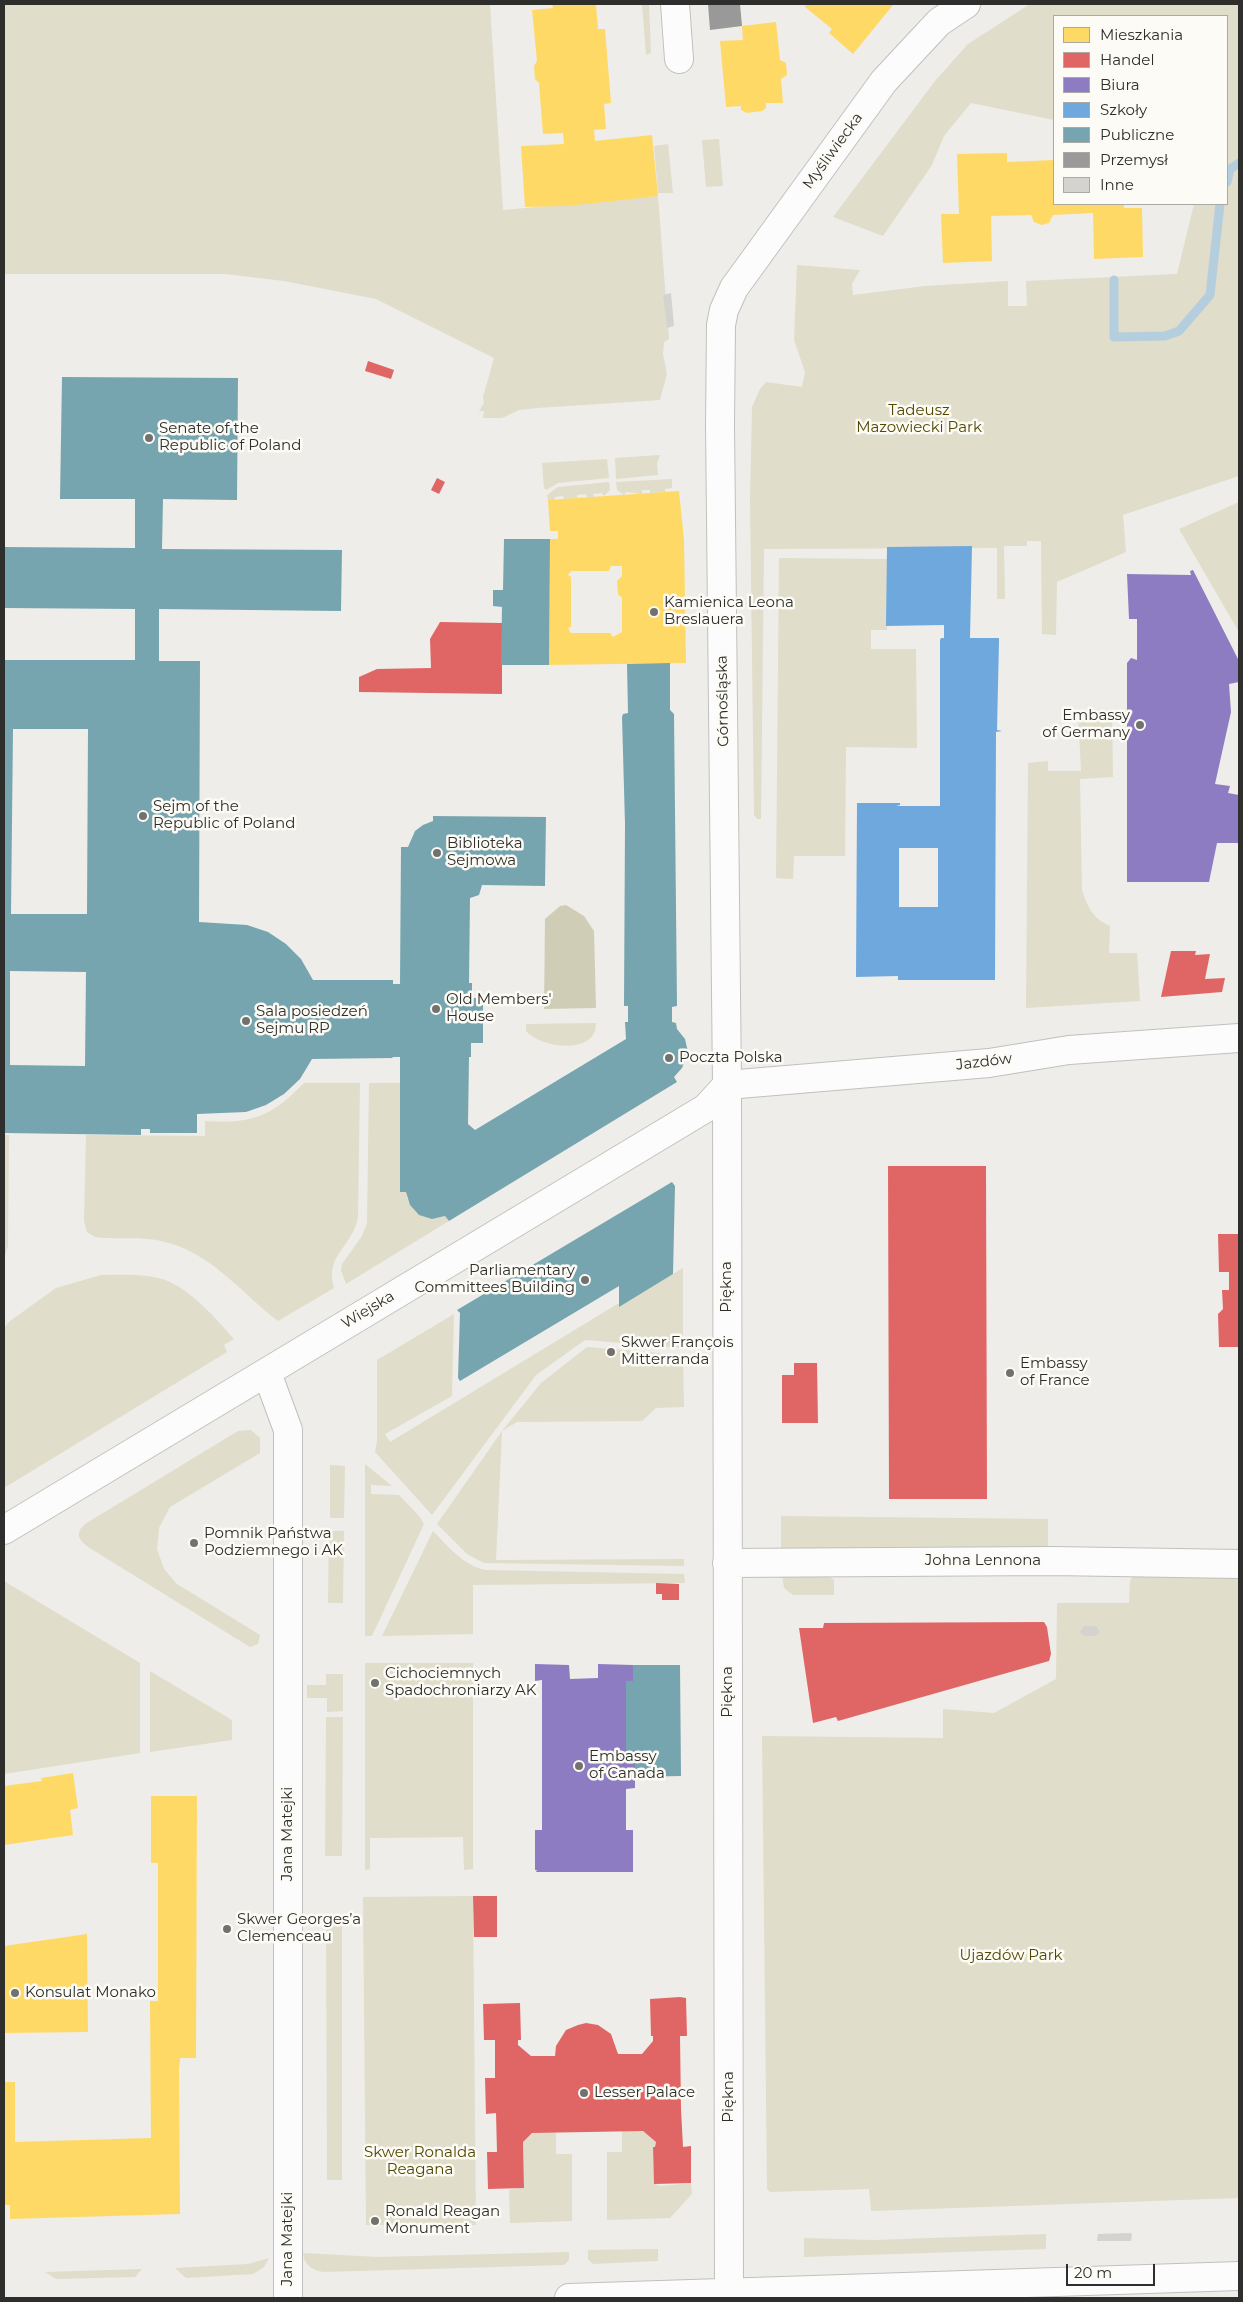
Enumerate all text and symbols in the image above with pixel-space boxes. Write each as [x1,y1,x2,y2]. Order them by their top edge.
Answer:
legend [1053,15,1228,205]
text: Mieszkania [1100,25,1183,44]
text: Handel [1100,50,1154,69]
text: Biura [1100,75,1140,94]
text: Szkoły [1100,100,1147,119]
street label: Myśliwiecka [799,109,867,193]
text: Publiczne [1100,125,1174,144]
text: Przemysł [1100,150,1168,169]
text: Inne [1100,175,1134,194]
park label: Tadeusz Mazowiecki Park [856,402,982,437]
place label: Senate of the Republic of Poland [159,420,301,455]
marker: Senate of the Republic of Poland [143,432,155,444]
place label: Kamienica Leona Breslauera [664,594,794,629]
marker: Kamienica Leona Breslauera [648,606,660,618]
street label: Górnośląska [713,655,733,747]
place label: Embassy of Germany [1042,707,1130,742]
marker: Embassy of Germany [1134,719,1146,731]
place label: Sejm of the Republic of Poland [153,798,295,833]
marker: Sejm of the Republic of Poland [137,810,149,822]
place label: Biblioteka Sejmowa [447,835,523,870]
marker: Biblioteka Sejmowa [431,847,443,859]
place label: Old Members' House [446,991,552,1026]
place label: Sala posiedzeń Sejmu RP [256,1003,368,1038]
marker: Old Members' House [430,1003,442,1015]
marker: Sala posiedzeń Sejmu RP [240,1015,252,1027]
place label: Poczta Polska [679,1049,783,1067]
street label: Jazdów [955,1050,1013,1074]
marker: Poczta Polska [663,1052,675,1064]
street label: Piękna [718,1261,736,1313]
place label: Parliamentary Committees Building [414,1262,575,1297]
marker: Parliamentary Committees Building [579,1274,591,1286]
street label: Wiejska [338,1287,398,1333]
place label: Skwer François Mitterranda [621,1334,734,1369]
marker: Skwer François Mitterranda [605,1346,617,1358]
place label: Embassy of France [1020,1355,1090,1390]
marker: Embassy of France [1004,1367,1016,1379]
place label: Pomnik Państwa Podziemnego i AK [204,1525,343,1560]
marker: Pomnik Państwa Podziemnego i AK [188,1537,200,1549]
street label: Johna Lennona [925,1552,1041,1570]
place label: Cichociemnych Spadochroniarzy AK [385,1665,536,1700]
street label: Piękna [719,1666,737,1718]
marker: Cichociemnych Spadochroniarzy AK [369,1677,381,1689]
place label: Embassy of Canada [589,1748,665,1783]
marker: Embassy of Canada [573,1760,585,1772]
street label: Jana Matejki [279,1787,297,1881]
place label: Skwer Georges’a Clemenceau [237,1911,361,1946]
marker: Skwer Georges’a Clemenceau [221,1923,233,1935]
park label: Ujazdów Park [959,1947,1063,1965]
place label: Konsulat Monako [25,1984,156,2002]
marker: Konsulat Monako [9,1987,21,1999]
street label: Piękna [720,2071,738,2123]
place label: Lesser Palace [594,2084,695,2102]
marker: Lesser Palace [578,2087,590,2099]
park label: Skwer Ronalda Reagana [364,2144,476,2179]
street label: Jana Matejki [279,2192,297,2286]
place label: Ronald Reagan Monument [385,2203,500,2238]
marker: Ronald Reagan Monument [369,2215,381,2227]
scale bar [1068,2254,1157,2286]
text: 20 m [1074,2263,1112,2282]

